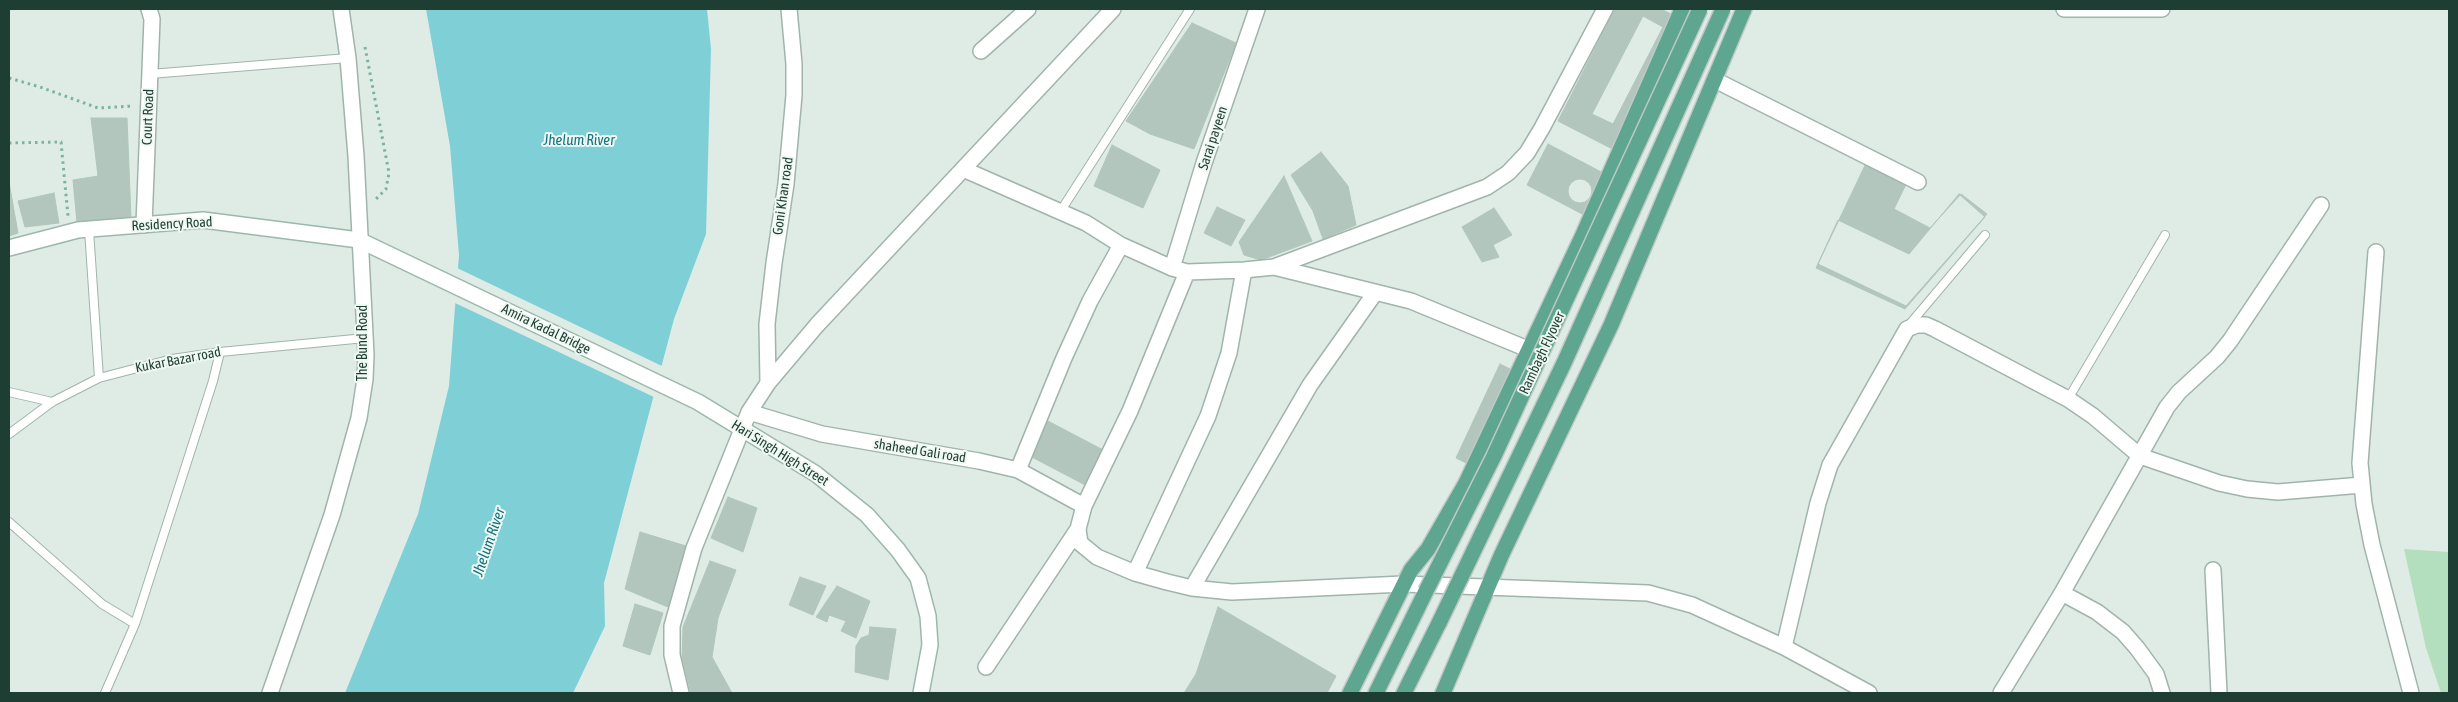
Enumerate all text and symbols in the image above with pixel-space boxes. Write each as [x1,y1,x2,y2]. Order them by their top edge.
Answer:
street label: Court Road [139,89,157,145]
street label: Sarai payeen [1195,104,1231,172]
water label: Jhelum River [543,131,615,149]
street label: Goni Khan road [769,156,797,236]
street label: Residency Road [131,213,213,235]
street label: Amira Kadal Bridge [499,300,593,358]
street label: The Bund Road [355,305,371,381]
street label: Rambagh Flyover [1516,309,1568,397]
street label: Kukar Bazar road [134,343,222,377]
street label: Hari Singh High Street [728,416,832,490]
street label: shaheed Gali road [873,435,967,467]
water label: Jhelum River [469,505,509,579]

